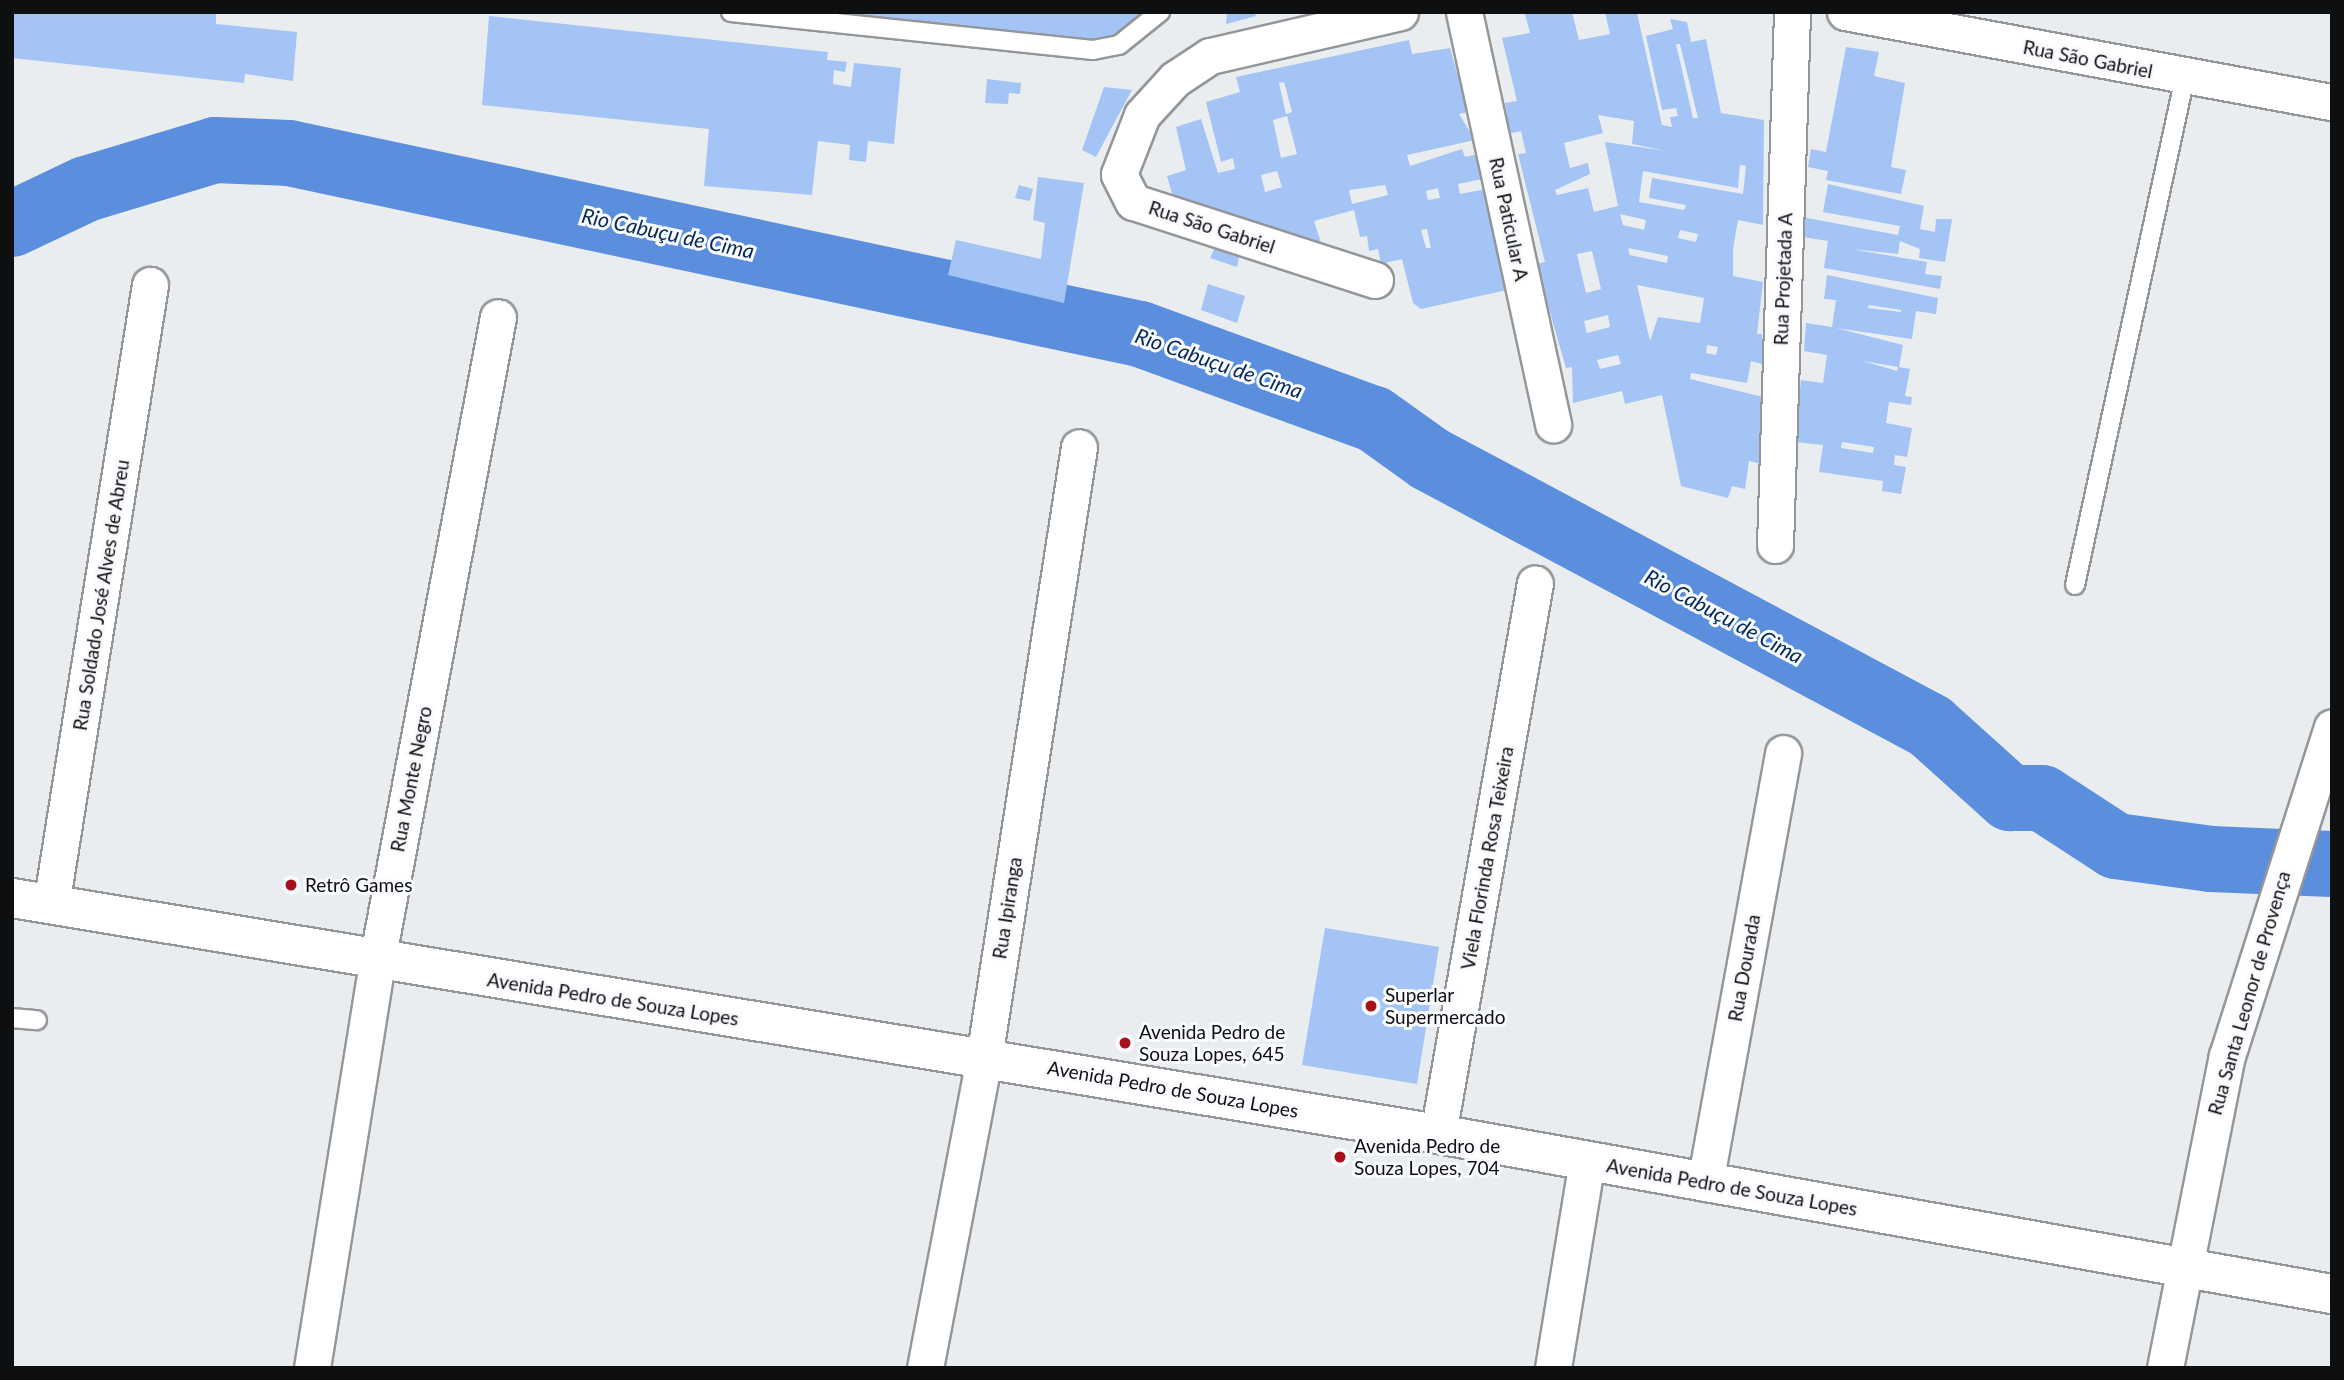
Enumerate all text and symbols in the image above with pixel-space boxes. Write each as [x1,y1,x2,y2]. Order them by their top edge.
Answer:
street label: Rua São Gabriel [2021,35,2155,83]
street label: Rua Paticular A [1485,155,1533,283]
street label: Rua São Gabriel [1146,196,1278,258]
water label: Rio Cabuçu de Cima [580,202,756,264]
street label: Rua Projetada A [1769,212,1797,346]
water label: Rio Cabuçu de Cima [1132,323,1306,403]
street label: Rua Soldado José Alves de Abreu [68,457,134,733]
water label: Rio Cabuçu de Cima [1641,564,1807,668]
street label: Rua Monte Negro [386,704,436,854]
street label: Viela Florinda Rosa Teixeira [1456,744,1518,972]
street label: Rua Ipiranga [988,855,1026,961]
street label: Rua Santa Leonor de Provença [2203,868,2295,1118]
place label: Retrô Games [305,874,412,896]
marker: Retrô Games [283,877,299,893]
street label: Rua Dourada [1723,913,1765,1023]
street label: Avenida Pedro de Souza Lopes [486,968,740,1030]
place label: Superlar Supermercado [1385,984,1505,1028]
marker: Superlar Supermercado [1363,998,1379,1014]
place label: Avenida Pedro de Souza Lopes, 645 [1139,1021,1285,1065]
marker: Avenida Pedro de Souza Lopes, 645 [1117,1035,1133,1051]
street label: Avenida Pedro de Souza Lopes [1046,1056,1300,1122]
place label: Avenida Pedro de Souza Lopes, 704 [1354,1135,1500,1179]
marker: Avenida Pedro de Souza Lopes, 704 [1332,1149,1348,1165]
street label: Avenida Pedro de Souza Lopes [1605,1154,1859,1220]

